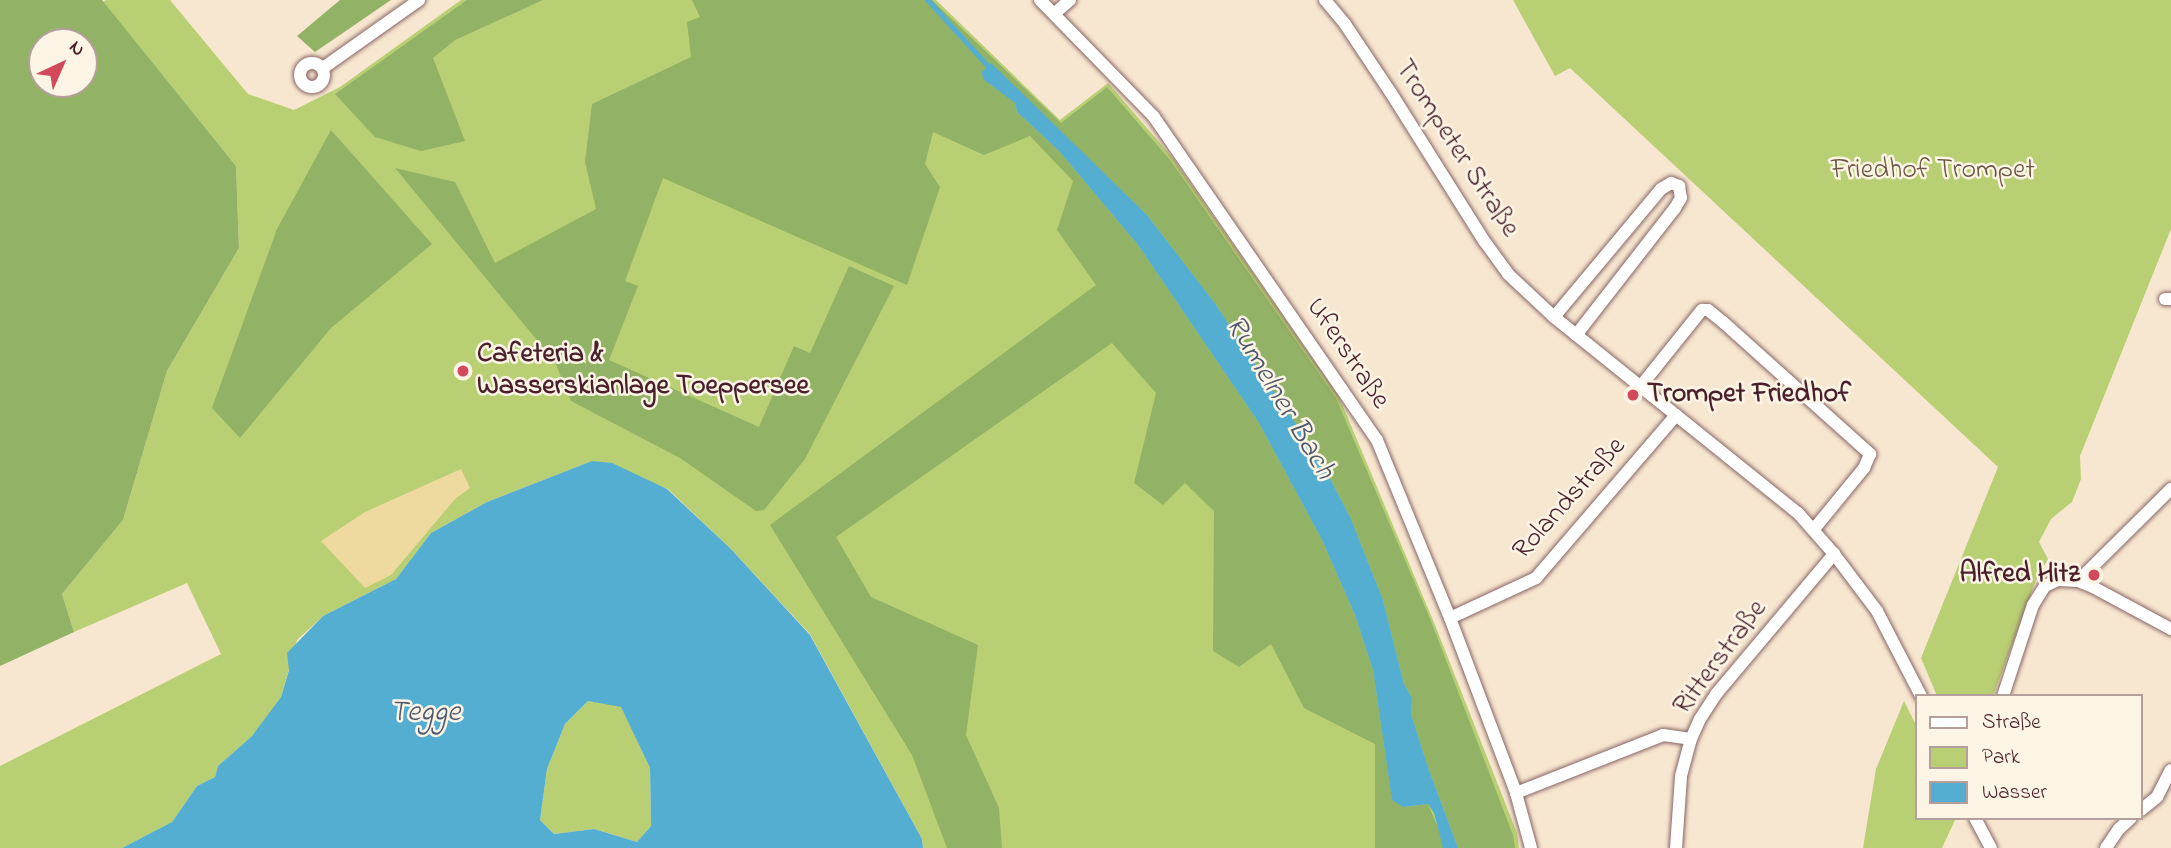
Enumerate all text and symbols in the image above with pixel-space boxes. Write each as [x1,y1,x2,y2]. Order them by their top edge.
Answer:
north arrow [28,28,98,98]
text: N [63,35,91,63]
street label: Trompeter Straße [1386,54,1526,244]
park label: Friedhof Trompet [1831,154,2035,188]
street label: Uferstraße [1298,292,1396,416]
water label: Rumelner Bach [1216,310,1342,486]
place label: Cafeteria & Wasserskianlage Toeppersee [477,338,809,404]
marker: Cafeteria & Wasserskianlage Toeppersee [455,363,471,379]
place label: Trompet Friedhof [1647,378,1851,412]
marker: Trompet Friedhof [1625,387,1641,403]
street label: Rolandstraße [1506,431,1634,567]
place label: Alfred Hitz [1959,558,2080,592]
marker: Alfred Hitz [2086,567,2102,583]
street label: Ritterstraße [1667,594,1775,722]
legend [1916,694,2143,820]
water label: Tegge [389,695,461,731]
text: Straße [1982,708,2041,738]
text: Park [1982,743,2020,773]
text: Wasser [1982,778,2047,808]

